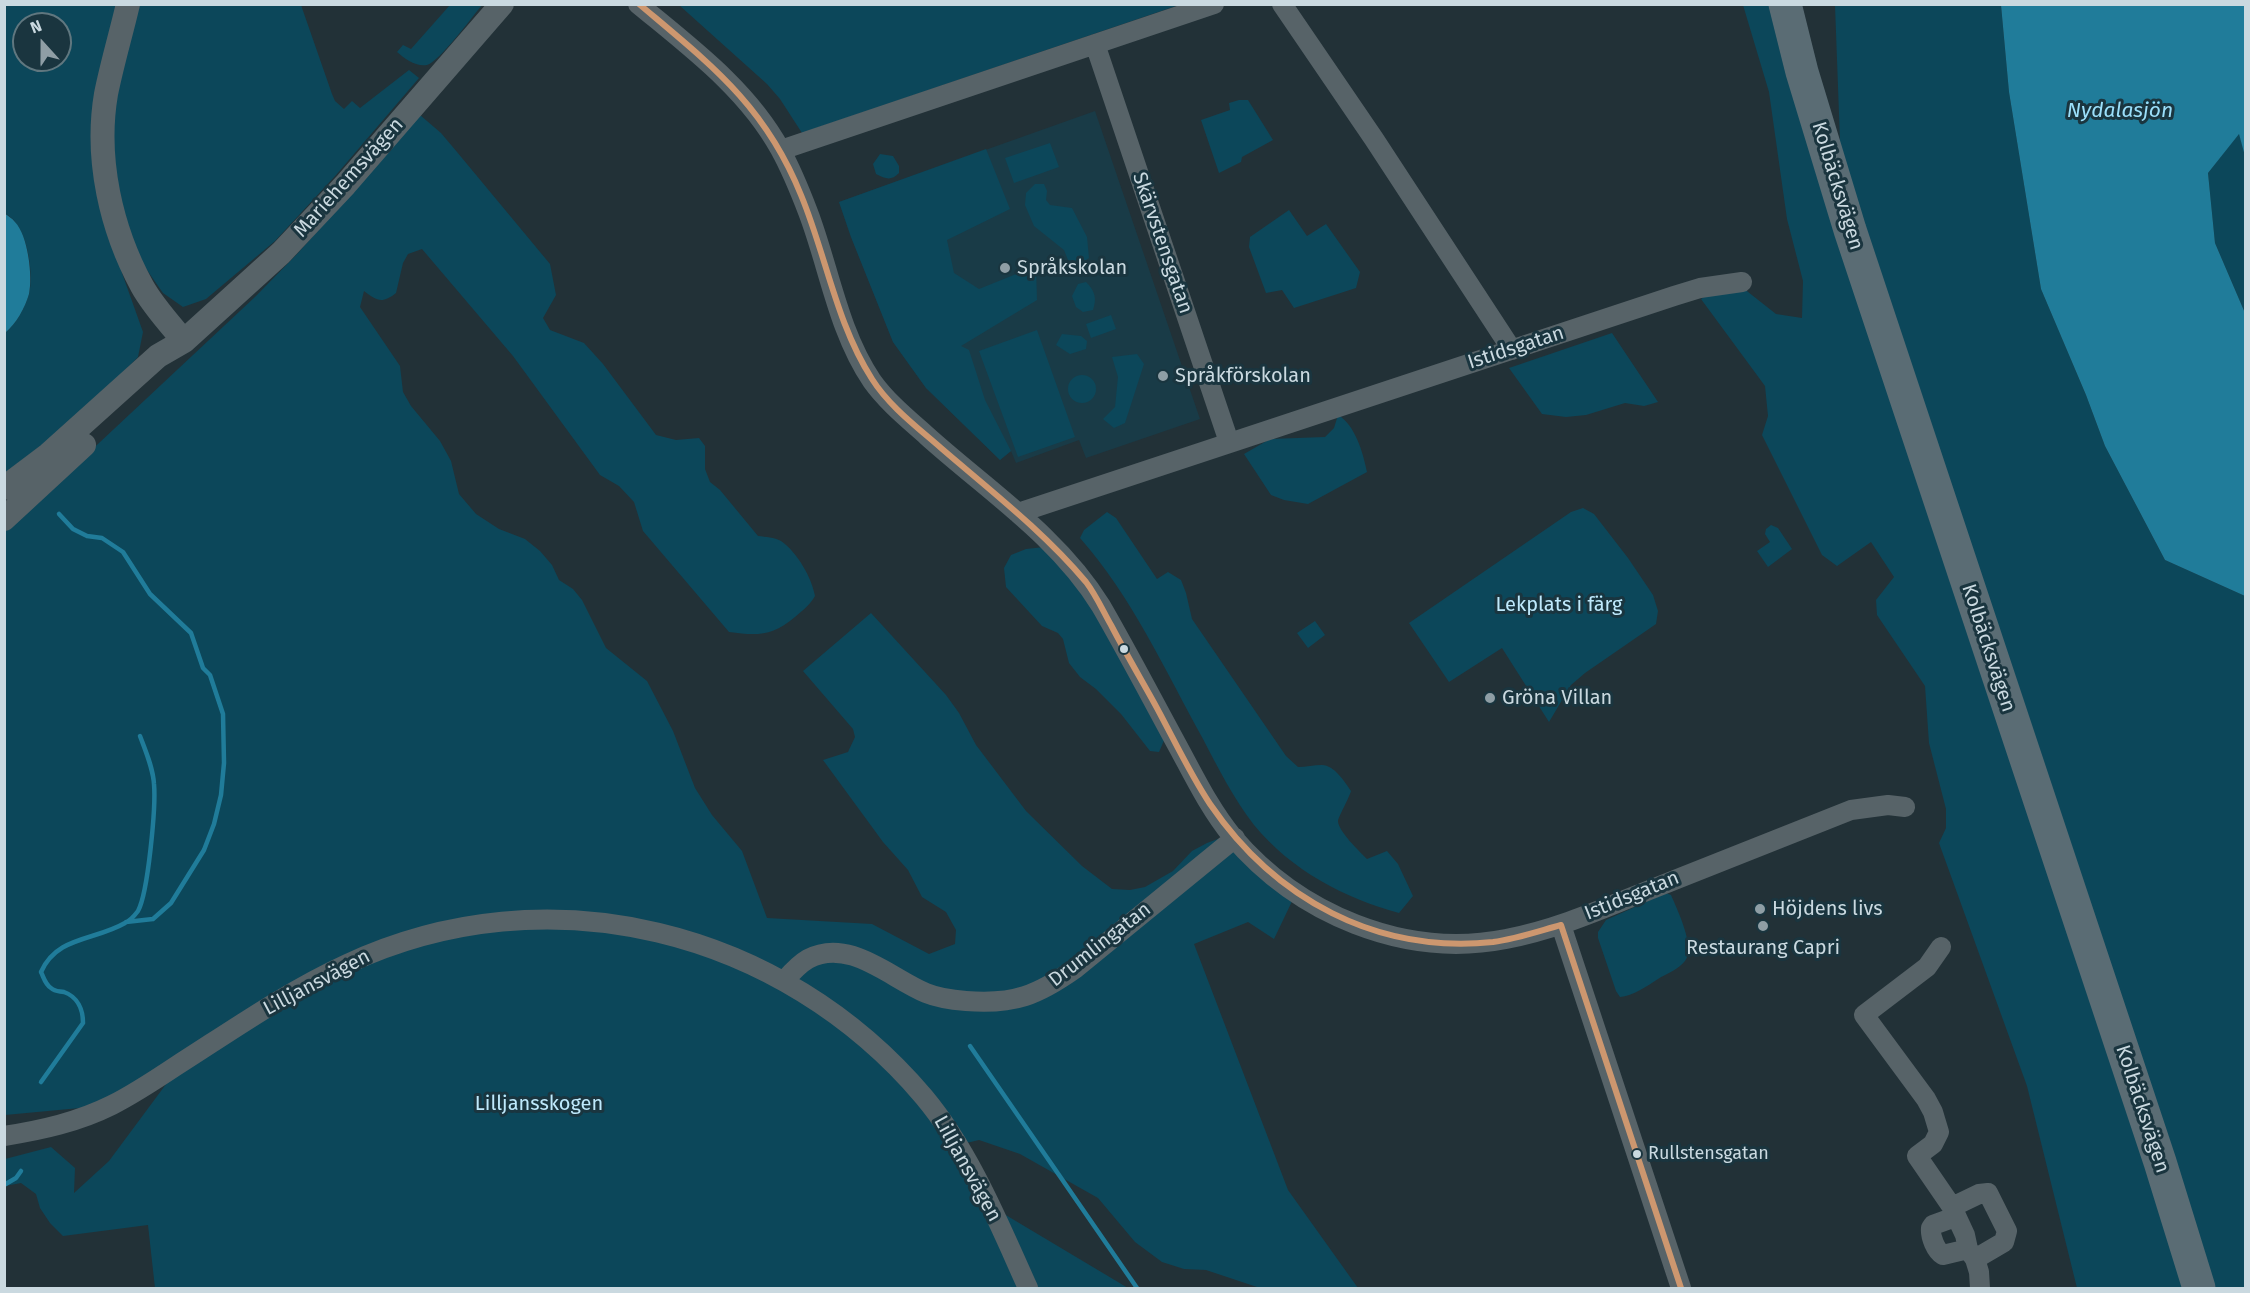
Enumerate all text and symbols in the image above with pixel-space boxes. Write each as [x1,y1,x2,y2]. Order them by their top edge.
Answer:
north arrow [12,12,72,72]
text: N [28,16,44,37]
water label: Nydalasjön [2067,98,2173,124]
street label: Mariehemsvägen [289,113,409,243]
street label: Kolbäcksvägen [1806,119,1868,253]
street label: Skärvstensgatan [1127,169,1197,317]
place label: Språkskolan [1017,256,1127,280]
marker: Språkskolan [998,261,1012,275]
street label: Istidsgatan [1465,321,1567,375]
place label: Språkförskolan [1175,364,1311,388]
marker: Språkförskolan [1156,369,1170,383]
street label: Kolbäcksvägen [1956,581,2020,715]
park label: Lekplats i färg [1496,593,1622,617]
unlabelled marker [1118,643,1130,655]
place label: Gröna Villan [1502,686,1612,710]
marker: Gröna Villan [1483,691,1497,705]
street label: Istidsgatan [1581,866,1683,926]
place label: Höjdens livs [1772,897,1883,921]
street label: Drumlingatan [1044,898,1156,992]
marker: Höjdens livs [1753,902,1767,916]
marker: Restaurang Capri [1756,919,1770,933]
place label: Restaurang Capri [1686,936,1840,960]
street label: Lilljansvägen [260,945,374,1021]
street label: Kolbäcksvägen [2110,1042,2174,1176]
park label: Lilljansskogen [475,1092,603,1116]
street label: Lilljansvägen [928,1112,1006,1226]
place label: Rullstensgatan [1648,1143,1769,1165]
marker: Rullstensgatan [1631,1148,1643,1160]

